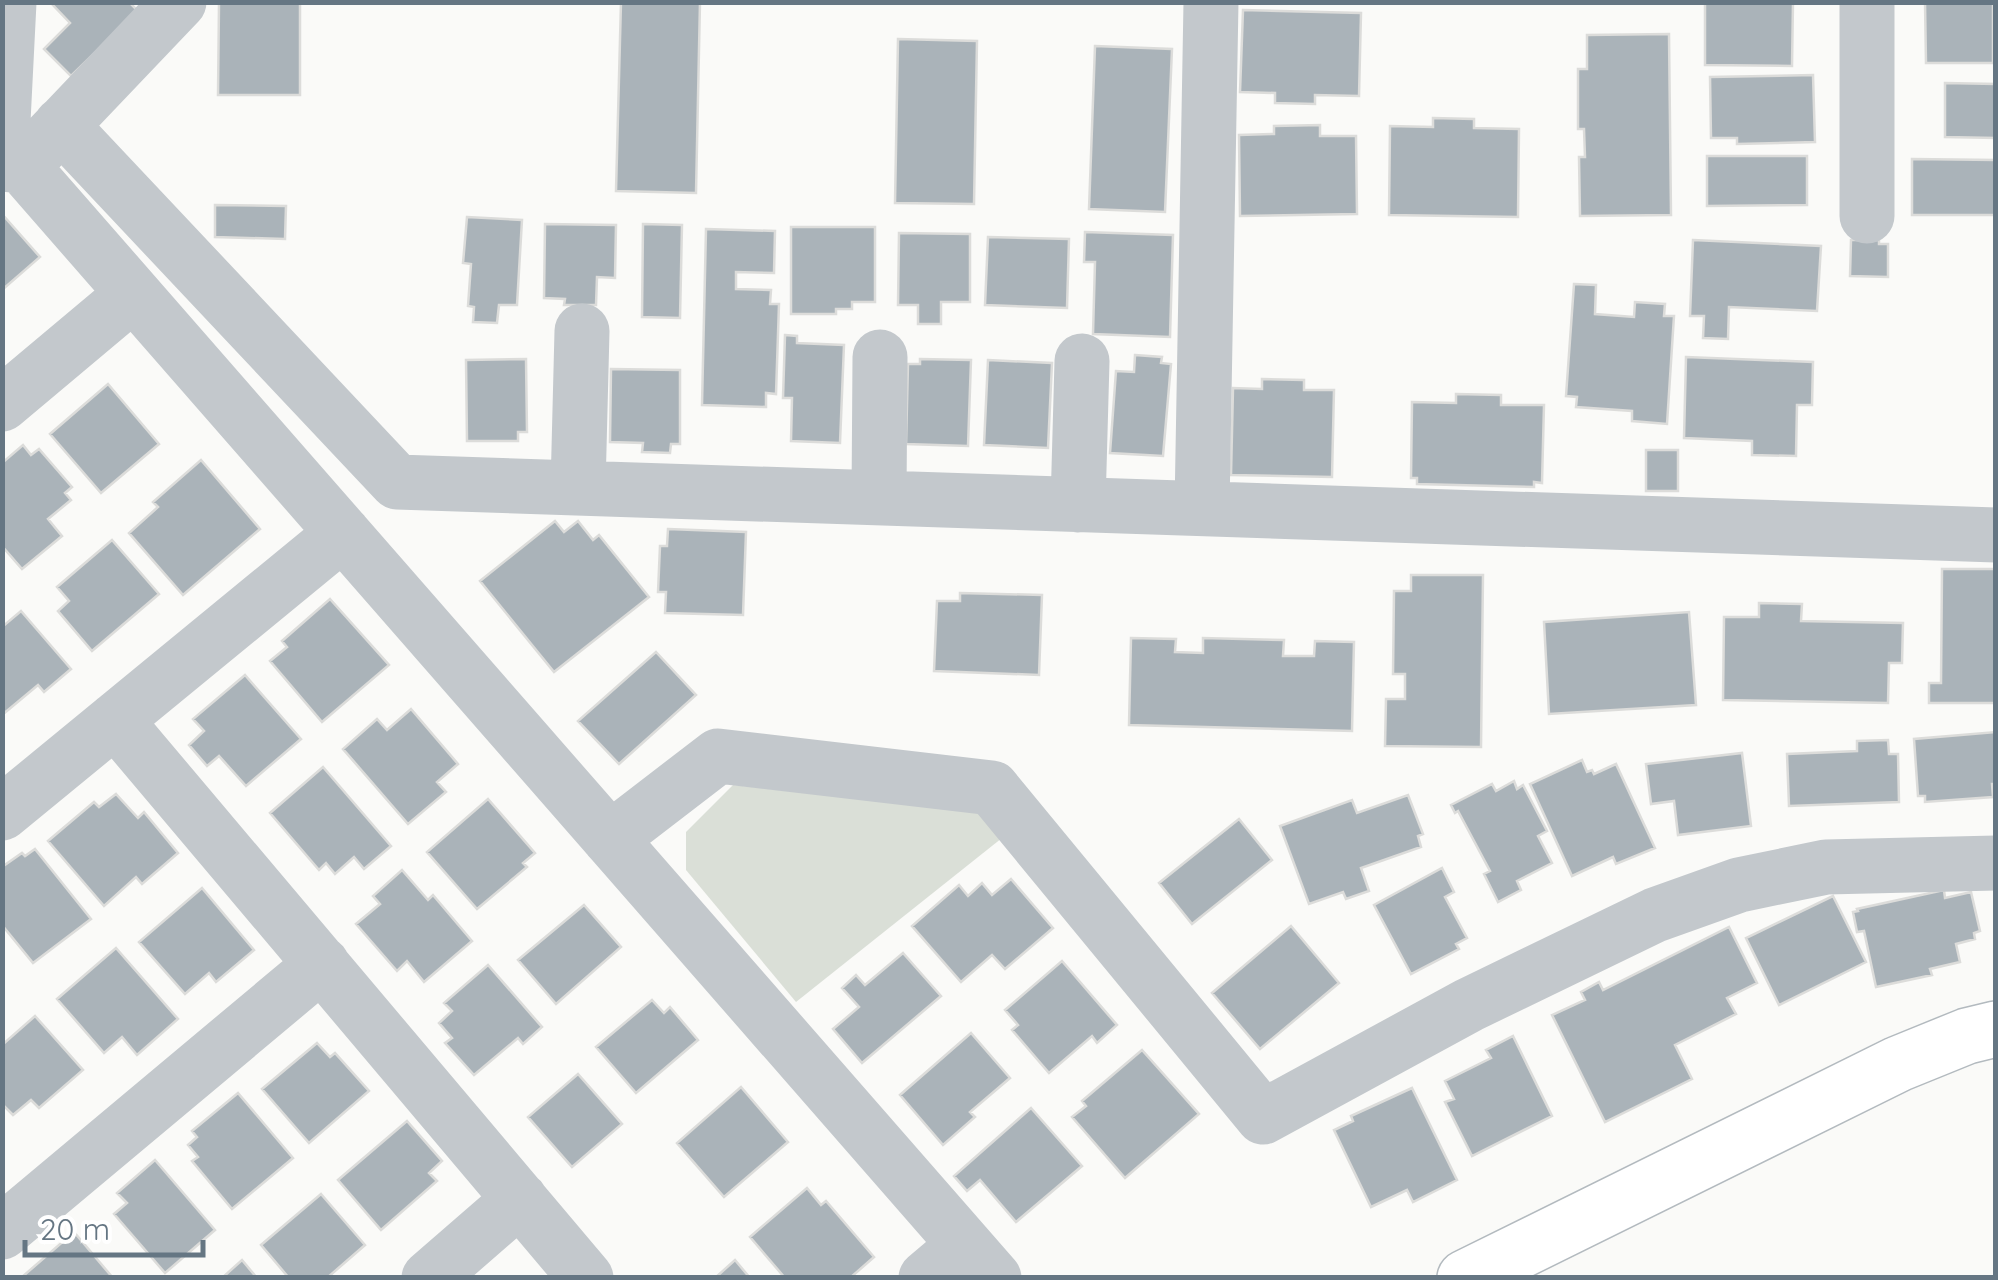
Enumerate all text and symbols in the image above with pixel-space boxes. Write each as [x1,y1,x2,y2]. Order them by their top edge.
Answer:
scale bar [25,1195,202,1257]
text: 20 m [40,1210,110,1248]

